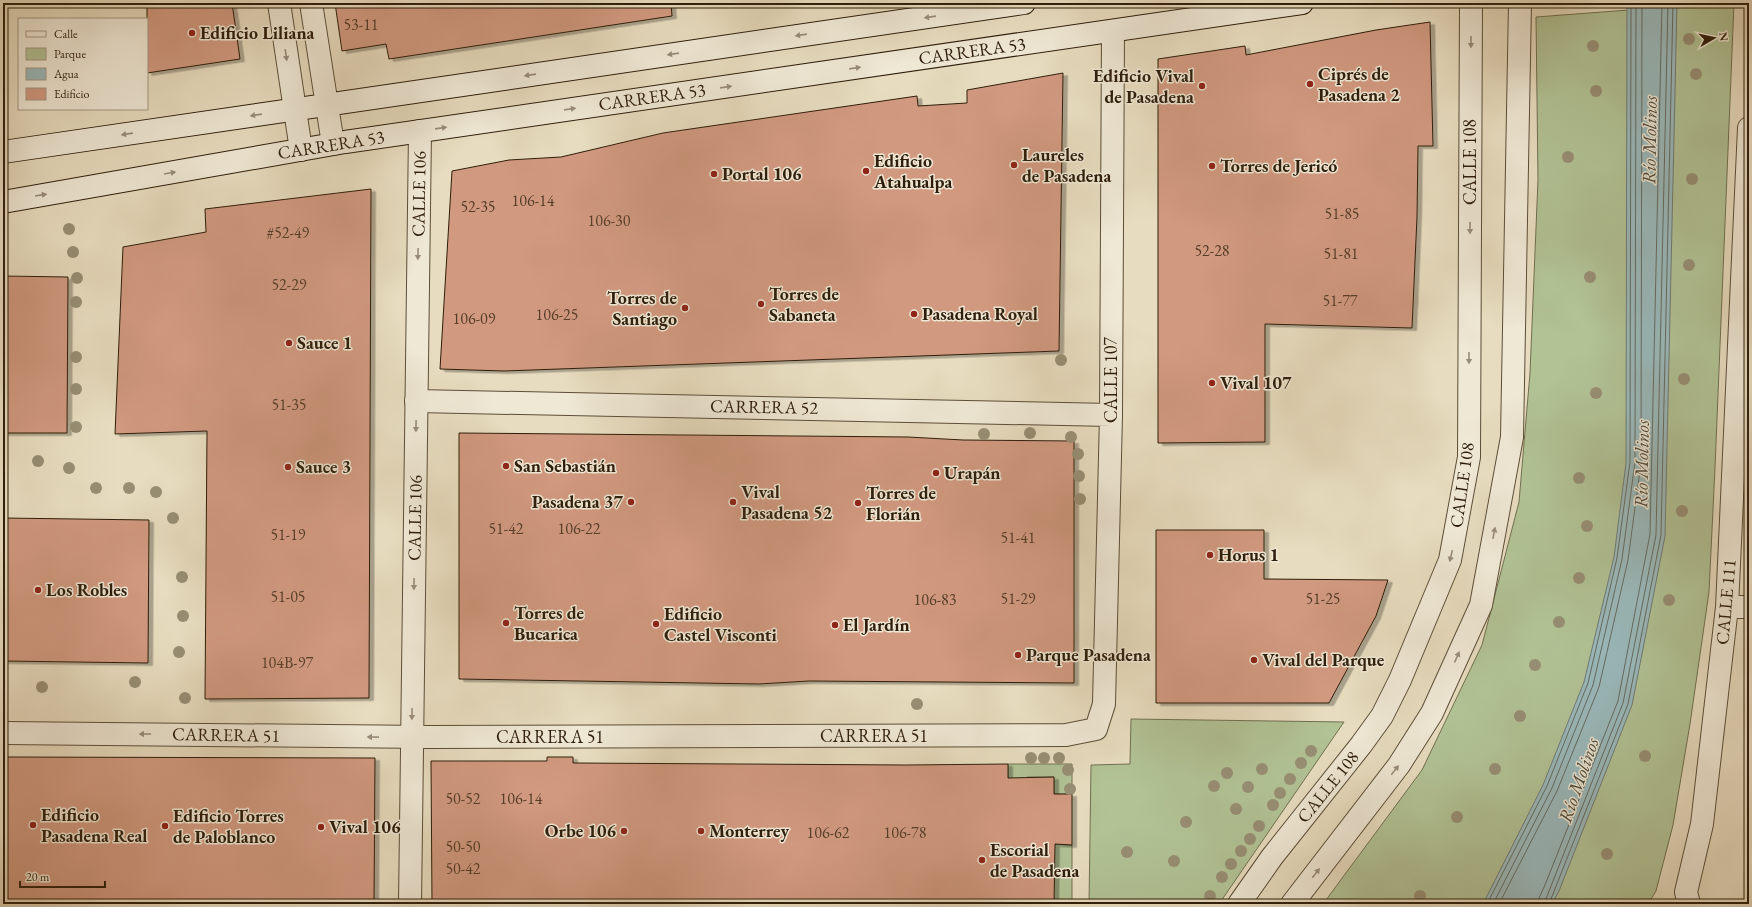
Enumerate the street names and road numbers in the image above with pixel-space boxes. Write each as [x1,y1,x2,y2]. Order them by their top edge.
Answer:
street label: CARRERA 53 [917,32,1027,69]
street label: CARRERA 53 [597,78,707,115]
street label: CALLE 108 [1458,119,1481,205]
street label: CARRERA 53 [276,125,386,164]
street label: CALLE 106 [406,150,431,237]
street label: CALLE 107 [1099,337,1122,423]
street label: CARRERA 52 [710,394,819,419]
street label: CALLE 108 [1444,441,1479,529]
street label: CALLE 106 [402,474,427,561]
street label: CALLE 111 [1710,558,1741,646]
street label: CARRERA 51 [172,722,280,747]
street label: CARRERA 51 [820,724,928,747]
street label: CARRERA 51 [496,725,604,748]
street label: CALLE 108 [1292,746,1364,827]

